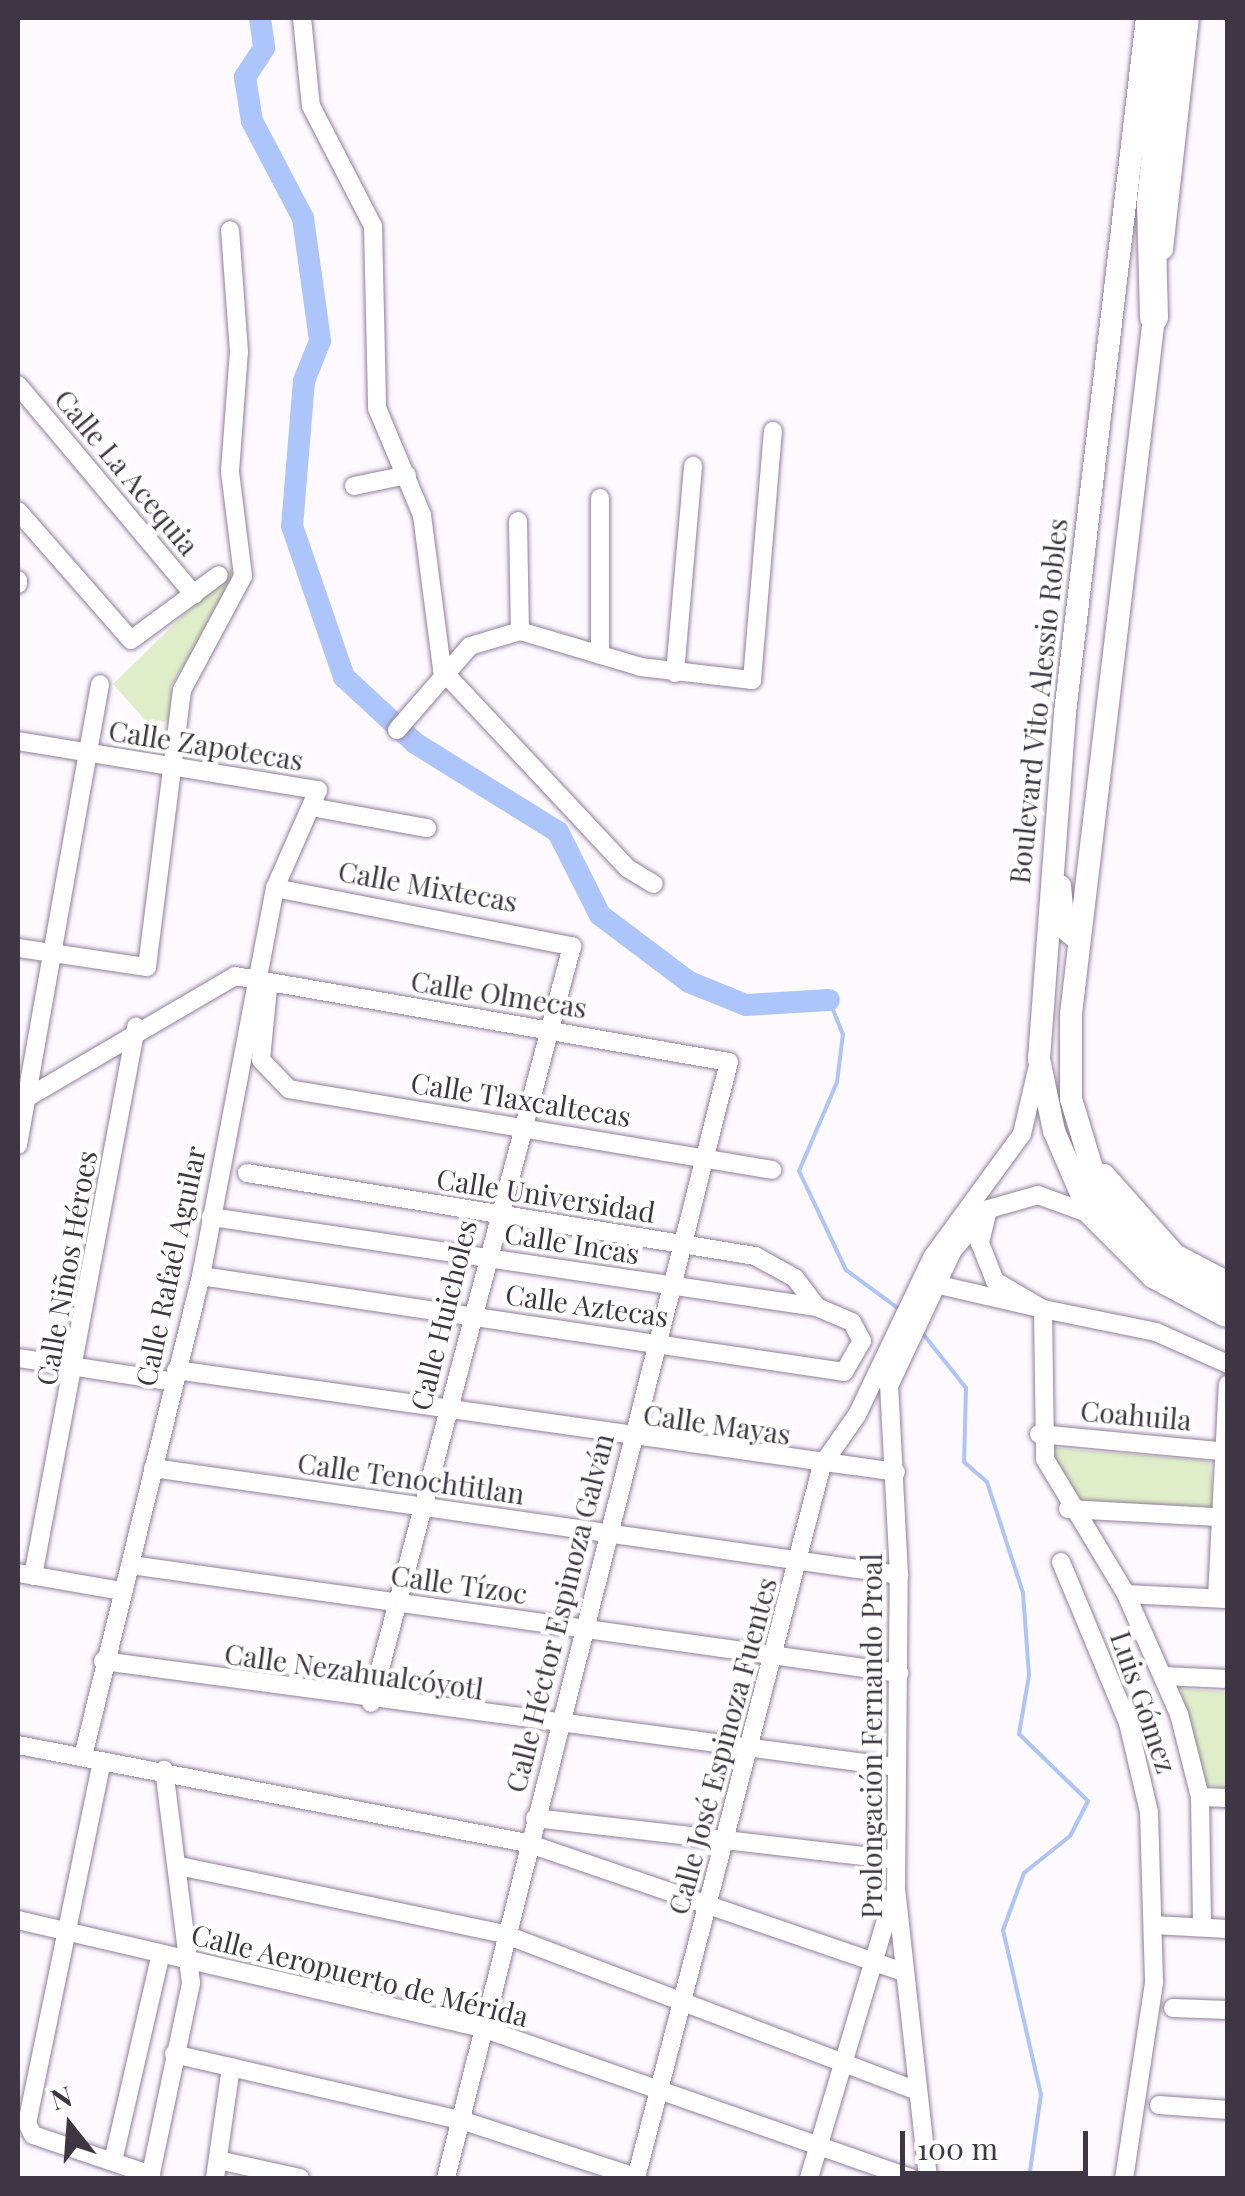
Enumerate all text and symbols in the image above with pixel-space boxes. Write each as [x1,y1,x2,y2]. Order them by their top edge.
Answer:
street label: Calle La Acequia [48,382,206,562]
street label: Boulevard Vito Alessio Robles [1002,516,1074,886]
street label: Calle Zapotecas [106,713,306,777]
street label: Calle Mixtecas [336,854,520,918]
street label: Calle Olmecas [409,964,589,1024]
street label: Calle Tlaxcaltecas [408,1065,634,1133]
street label: Calle Rafaél Aguilar [128,1142,212,1390]
street label: Calle Niños Héroes [29,1148,103,1388]
street label: Calle Universidad [434,1161,658,1229]
street label: Calle Huicholes [403,1216,483,1414]
street label: Calle Incas [502,1216,642,1270]
street label: Calle Aztecas [503,1277,671,1333]
street label: Coahuila [1079,1393,1193,1437]
street label: Calle Mayas [641,1397,793,1451]
street label: Calle Héctor Espinoza Galván [498,1430,620,1796]
street label: Calle Tenochtitlan [295,1445,527,1511]
street label: Prolongación Fernando Proal [854,1553,888,1919]
street label: Calle Tízoc [388,1558,530,1610]
street label: Calle José Espinoza Fuentes [661,1574,783,1918]
street label: Luis Gómez [1104,1627,1184,1777]
street label: Calle Nezahualcóyotl [222,1636,486,1706]
street label: Calle Aeropuerto de Mérida [188,1917,532,2033]
north arrow [20,2076,120,2176]
text: N [46,2076,76,2117]
scale bar [905,2111,1092,2173]
text: 100 m [917,2128,998,2168]

